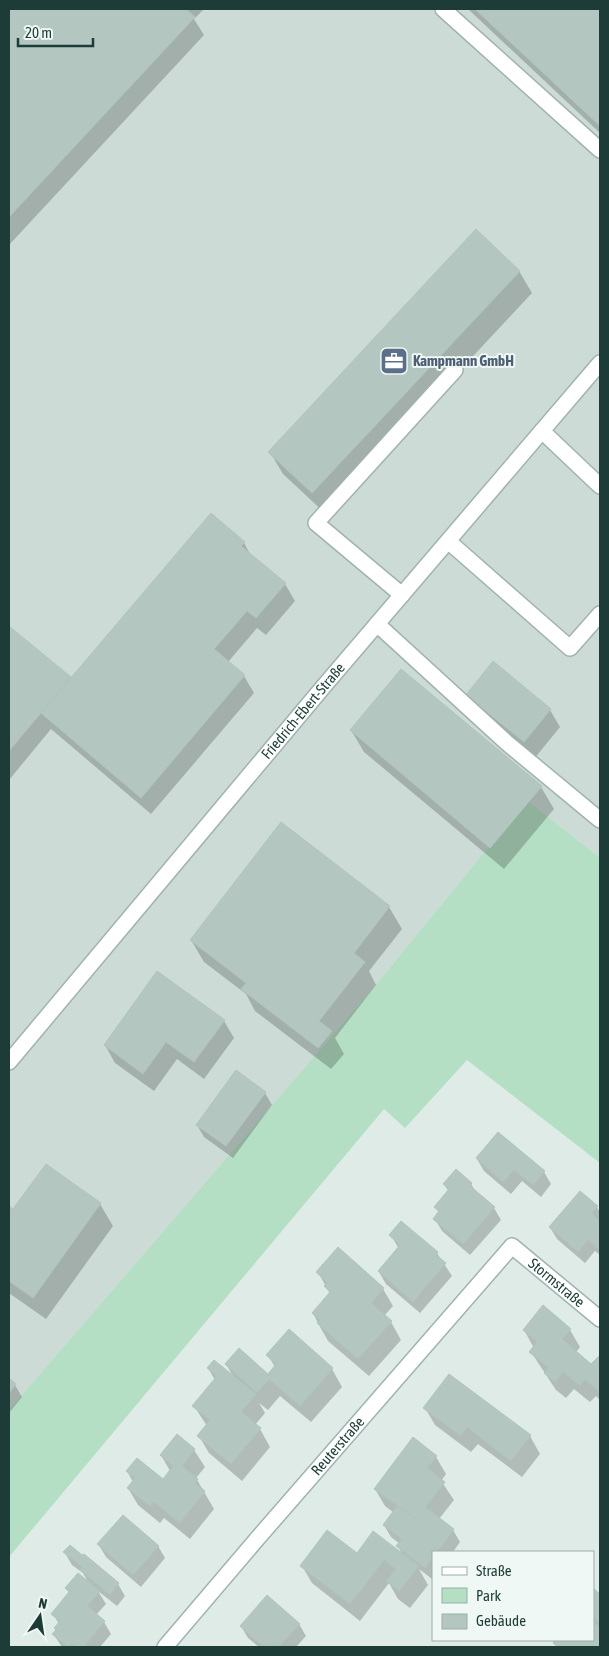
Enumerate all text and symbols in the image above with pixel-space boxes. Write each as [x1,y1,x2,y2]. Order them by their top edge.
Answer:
scale bar [18,15,92,47]
text: 20 m [25,24,52,41]
office icon: Kampmann GmbH [379,346,409,376]
place label: Kampmann GmbH [413,352,514,369]
street label: Friedrich-Ebert-Straße [258,659,348,762]
street label: Stormstraße [525,1254,588,1311]
street label: Reuterstraße [308,1413,368,1478]
legend [432,1551,594,1641]
text: Straße [476,1562,512,1579]
text: Park [476,1587,501,1604]
north arrow [15,1591,65,1641]
text: N [37,1595,49,1612]
text: Gebäude [476,1612,526,1629]

